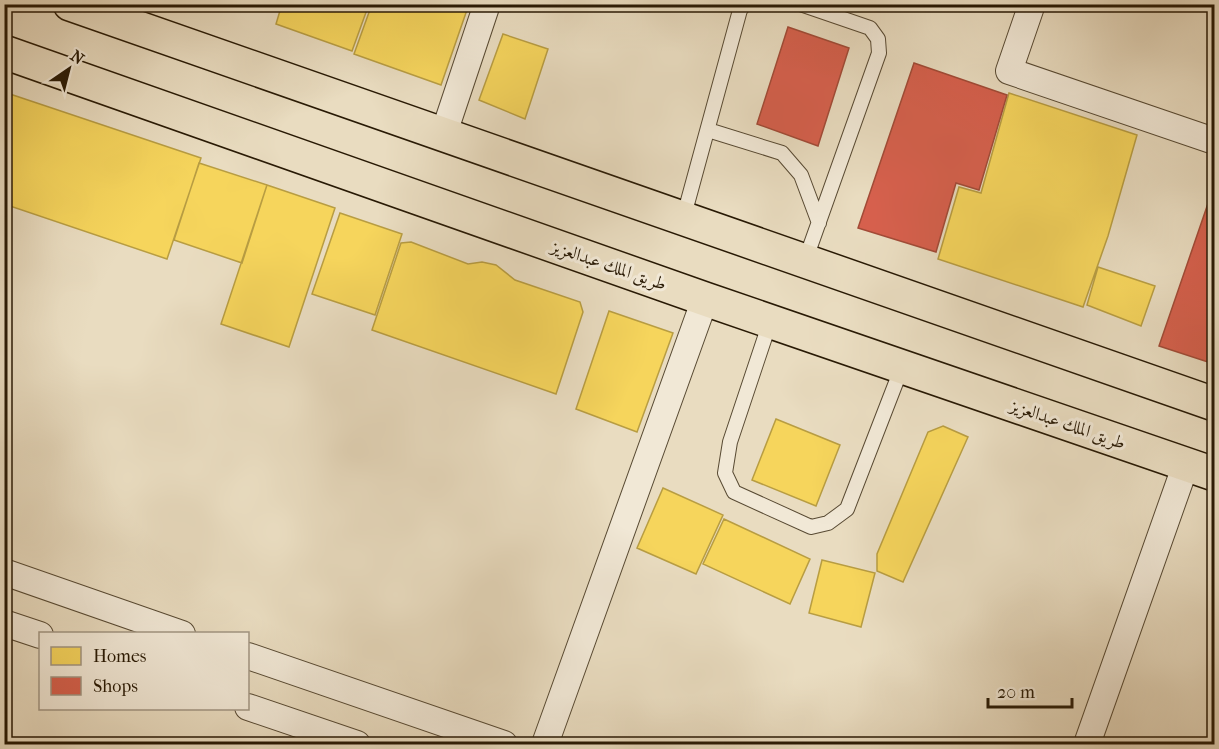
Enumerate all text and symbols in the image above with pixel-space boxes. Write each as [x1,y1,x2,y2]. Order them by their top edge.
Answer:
north arrow [39,39,99,99]
text: N [67,46,88,69]
street label: طريق الملك عبدالعزيز [546,235,669,296]
street label: طريق الملك عبدالعزيز [1005,394,1128,455]
legend [39,632,249,710]
text: Homes [93,646,147,667]
scale bar [988,671,1072,709]
text: Shops [93,676,138,697]
text: 20 m [997,682,1035,703]

